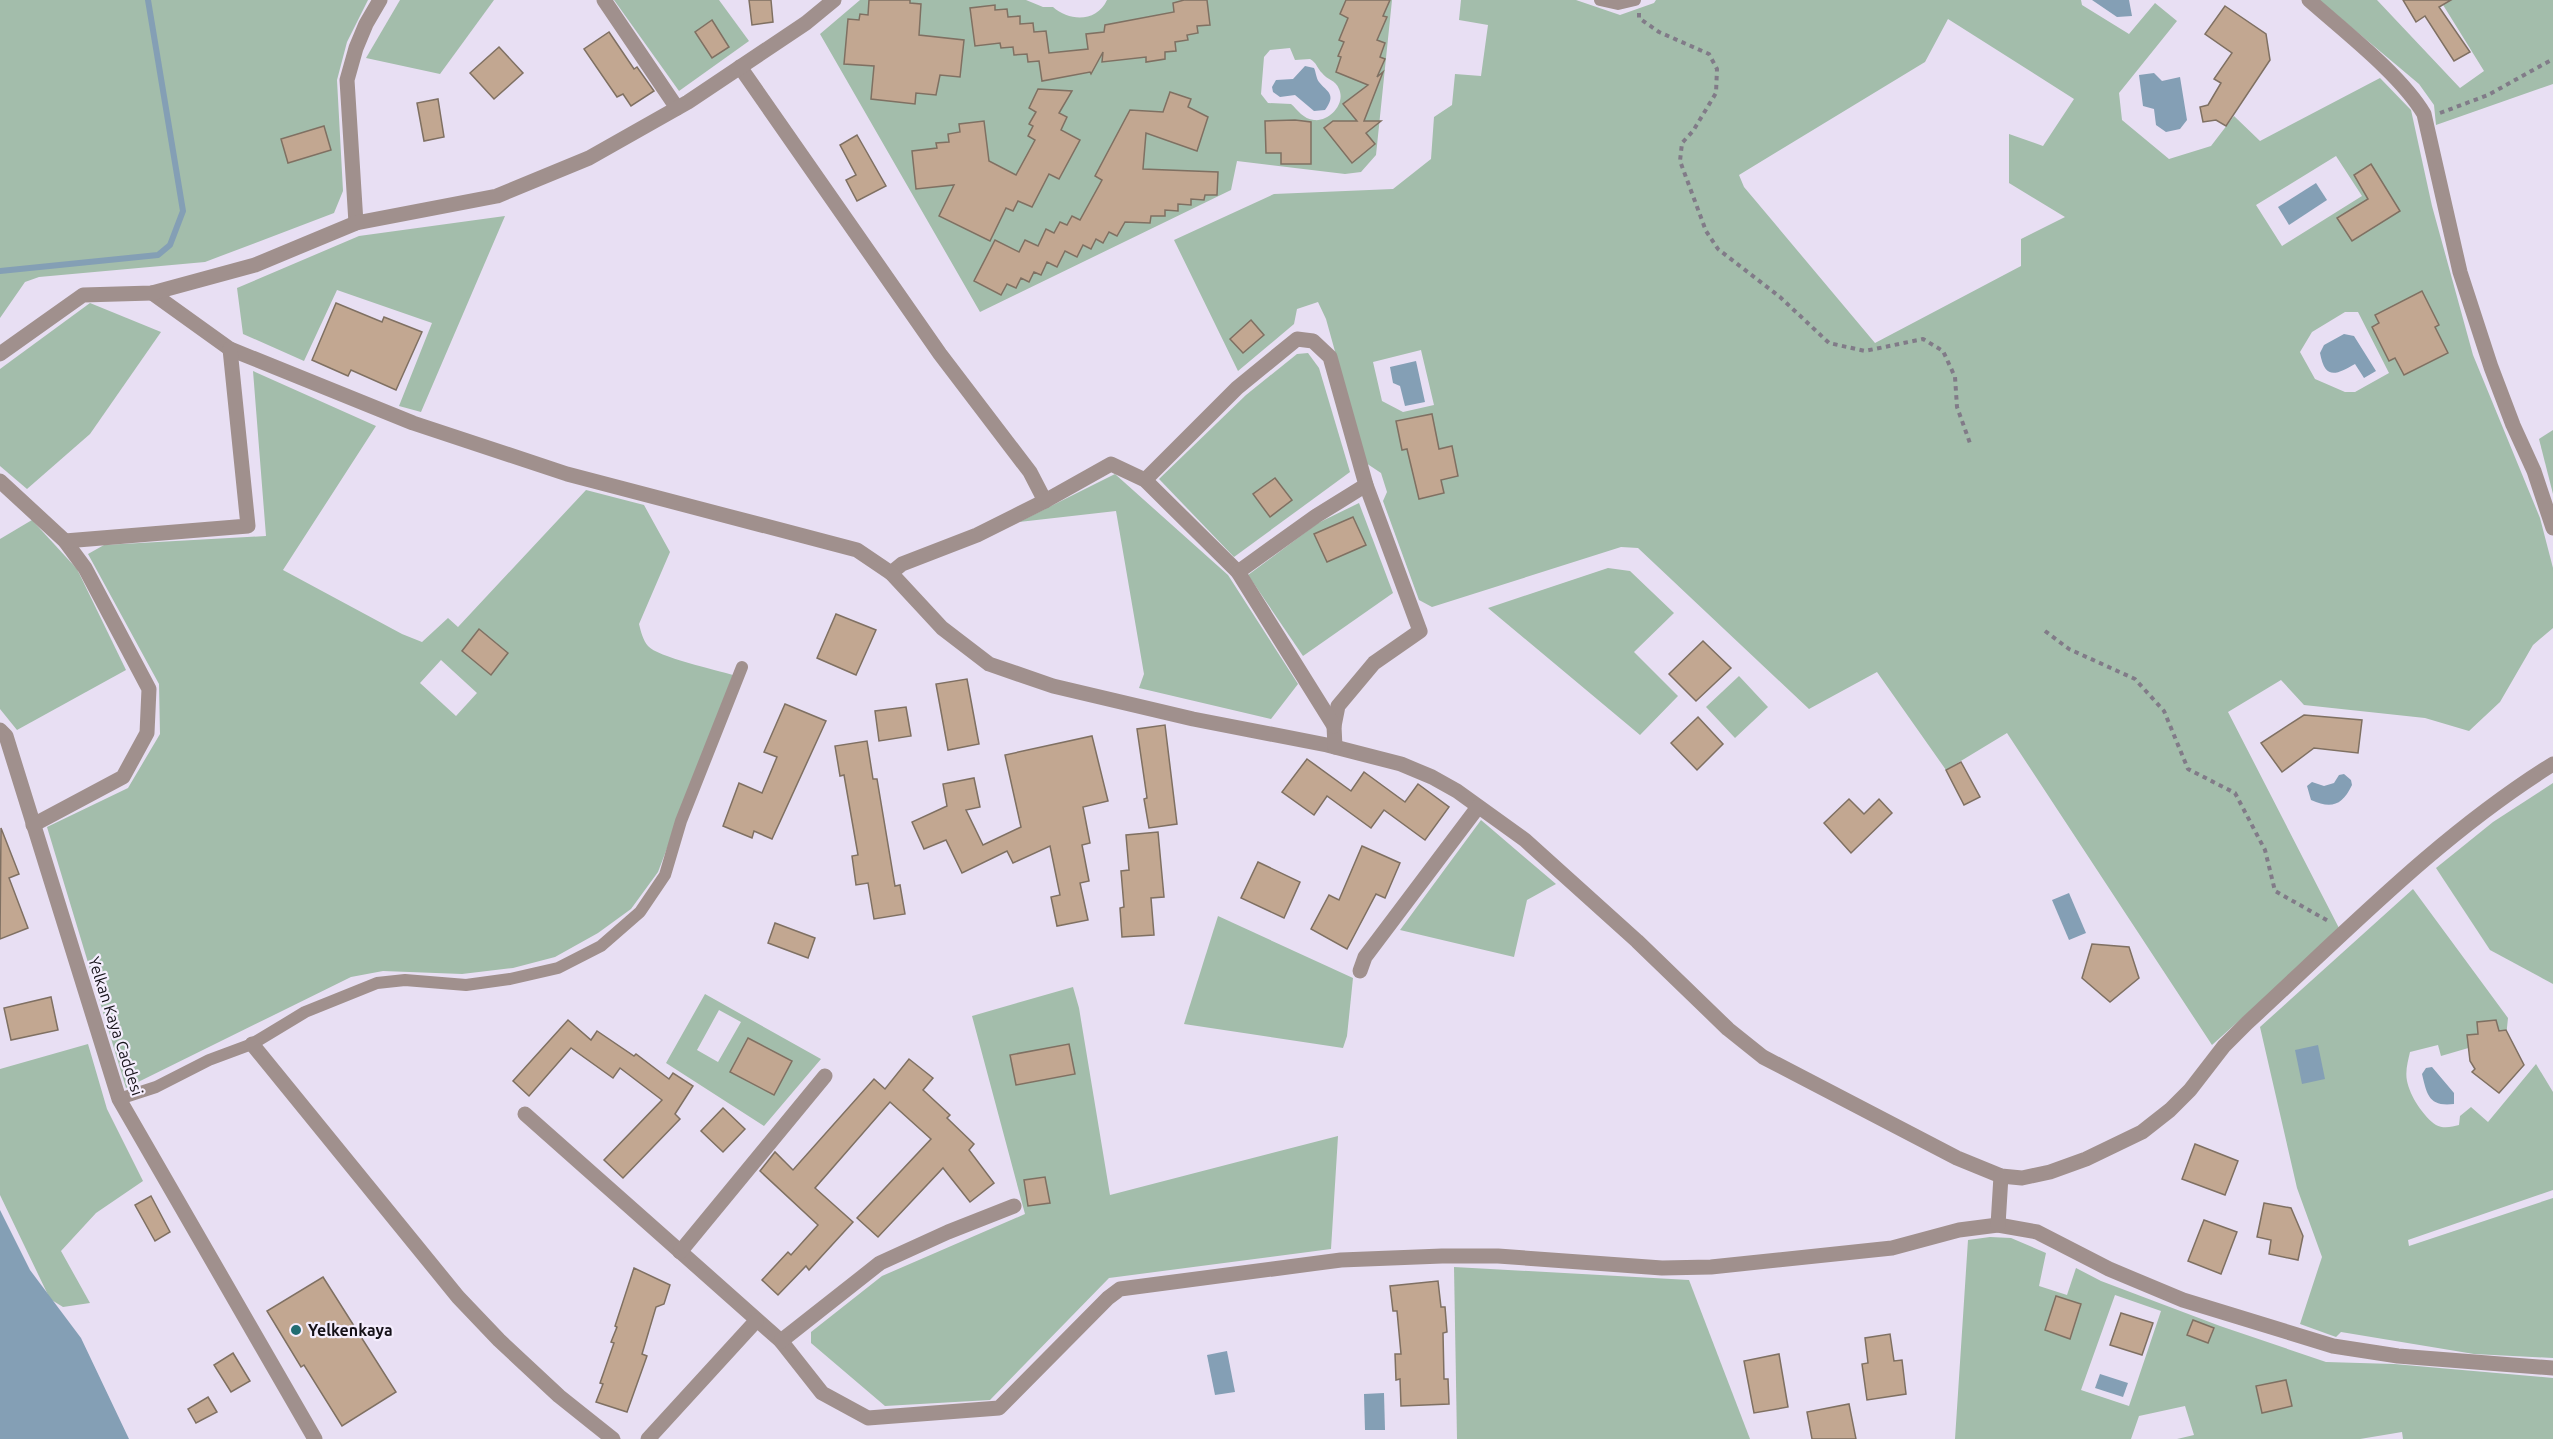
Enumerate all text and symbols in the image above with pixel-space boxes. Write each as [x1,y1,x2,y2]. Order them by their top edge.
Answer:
street label: Yelkan Kaya Caddesi [85,954,147,1098]
place label: Yelkenkaya [308,1321,393,1339]
marker: Yelkenkaya [289,1323,303,1337]

